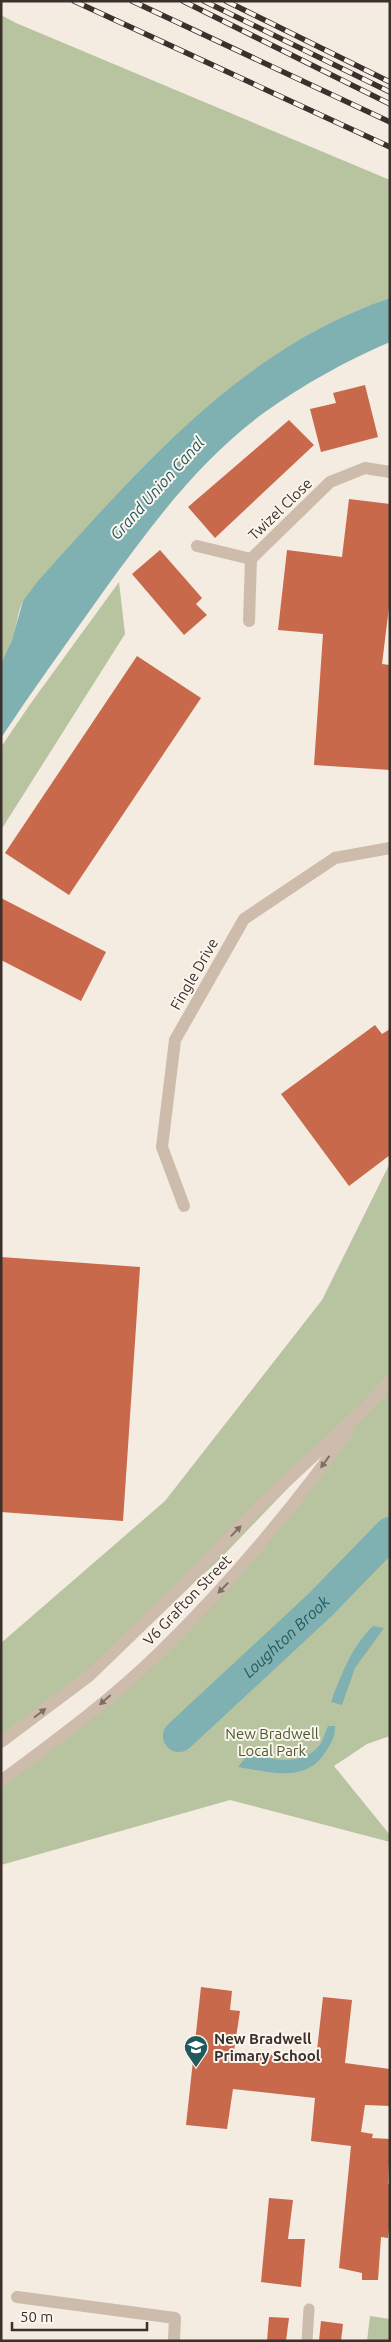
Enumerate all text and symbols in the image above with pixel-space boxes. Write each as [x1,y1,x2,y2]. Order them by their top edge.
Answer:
water label: Grand Union Canal [106,433,208,543]
street label: Twizel Close [245,475,315,543]
street label: Fingle Drive [167,935,221,1013]
one-way arrow [320,1455,330,1469]
one-way arrow [230,1525,242,1537]
street label: V6 Grafton Street [140,1551,235,1649]
one-way arrow [217,1582,229,1594]
water label: Loughton Brook [239,1592,333,1681]
one-way arrow [99,1695,112,1706]
one-way arrow [33,1707,46,1718]
park label: New Bradwell Local Park [225,1725,319,1759]
place label: New Bradwell Primary School [214,2030,321,2064]
school or university icon: New Bradwell Primary School [183,2034,209,2068]
scale bar [12,2300,148,2332]
text: 50 m [20,2308,53,2325]

